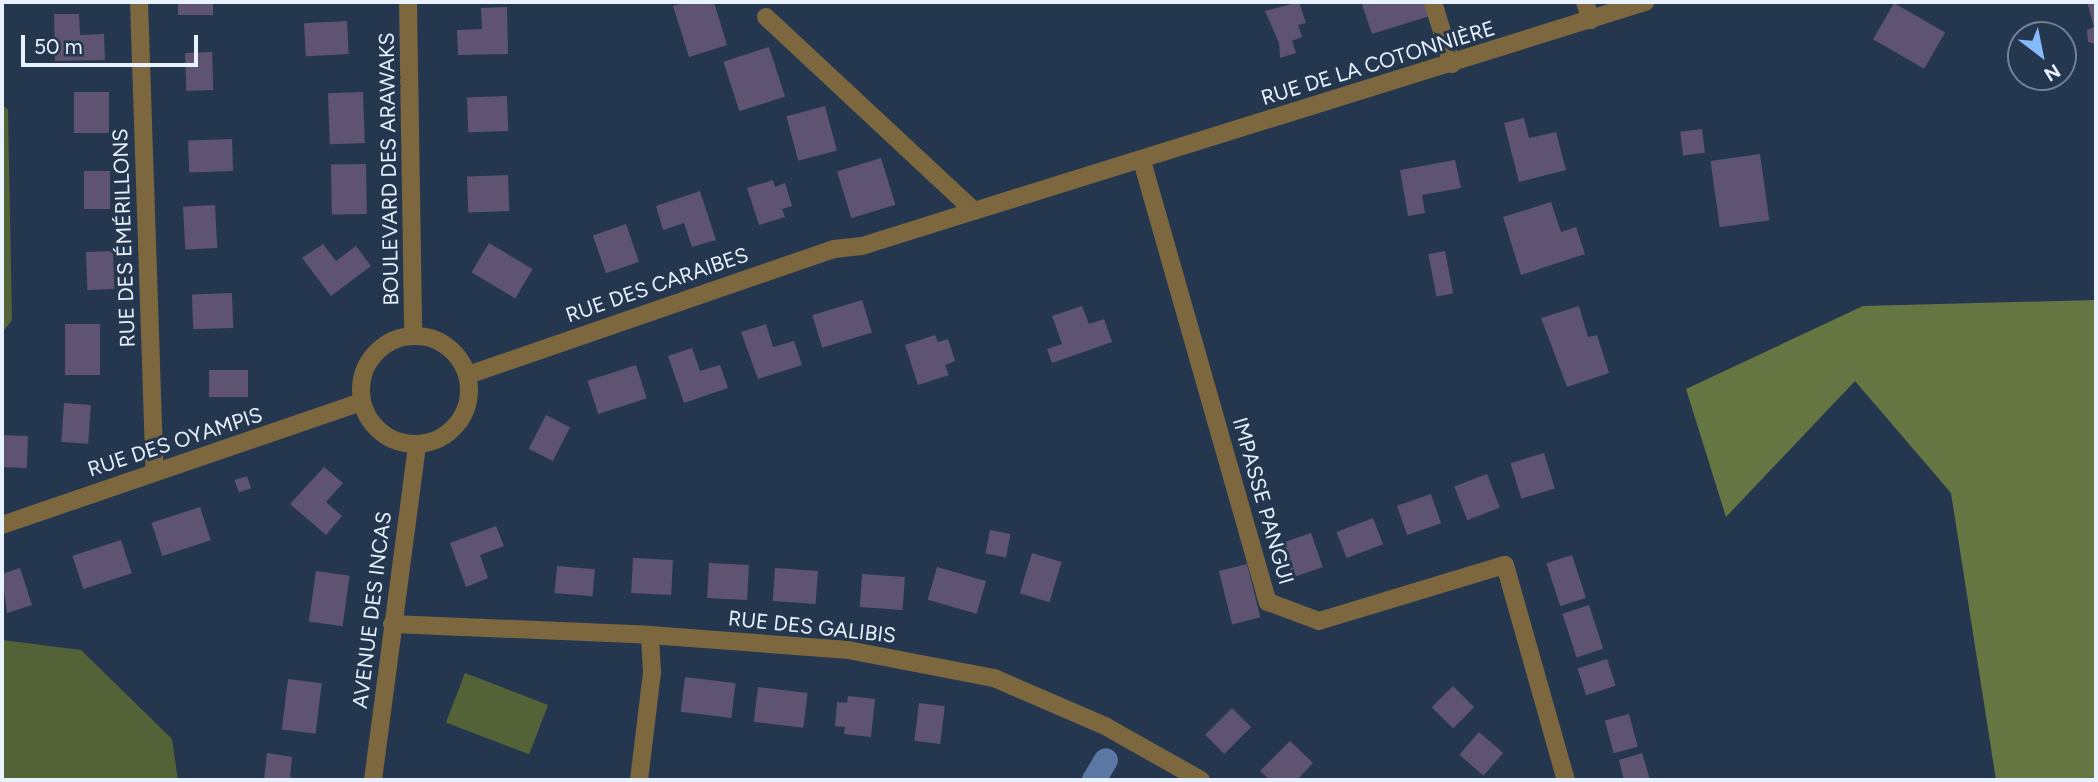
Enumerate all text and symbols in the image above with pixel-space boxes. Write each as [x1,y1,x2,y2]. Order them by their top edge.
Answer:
street label: RUE DE LA COTONNIÈRE [1258,15,1498,111]
scale bar [24,21,201,65]
north arrow [2007,21,2077,91]
street label: BOULEVARD DES ARAWAKS [374,32,404,306]
text: 50 m [34,34,83,59]
text: N [2040,59,2065,86]
street label: RUE DES ÉMÉRILLONS [108,128,140,348]
street label: RUE DES CARAIBES [563,242,751,328]
street label: RUE DES OYAMPIS [85,402,265,482]
street label: IMPASSE PANGUI [1227,415,1299,587]
street label: AVENUE DES INCAS [347,510,397,710]
street label: RUE DES GALIBIS [727,606,897,648]

